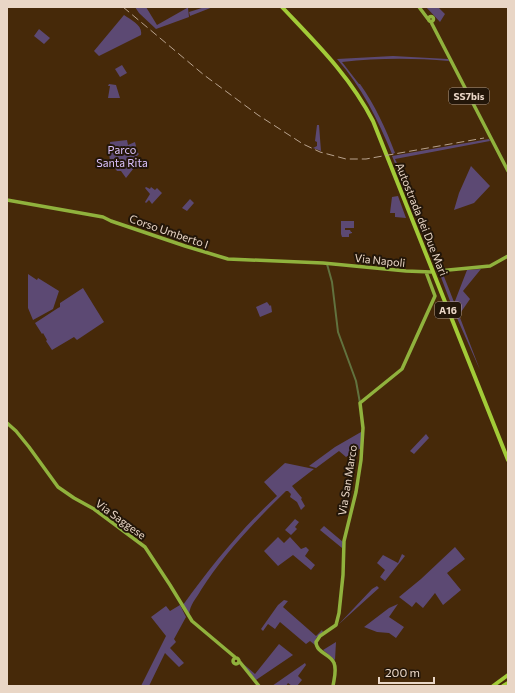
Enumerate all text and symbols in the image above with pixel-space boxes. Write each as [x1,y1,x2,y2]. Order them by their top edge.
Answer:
road number: SS7bis [449,88,489,104]
park label: Parco Santa Rita [96,143,148,169]
street label: Autostrada dei Due Mari [393,161,451,278]
street label: Corso Umberto I [128,211,210,251]
street label: Via Napoli [354,251,406,269]
road number: A16 [435,302,461,318]
street label: Via San Marco [335,443,359,516]
street label: Via Saggese [93,496,149,542]
scale bar [379,659,434,685]
text: 200 m [385,665,420,679]

